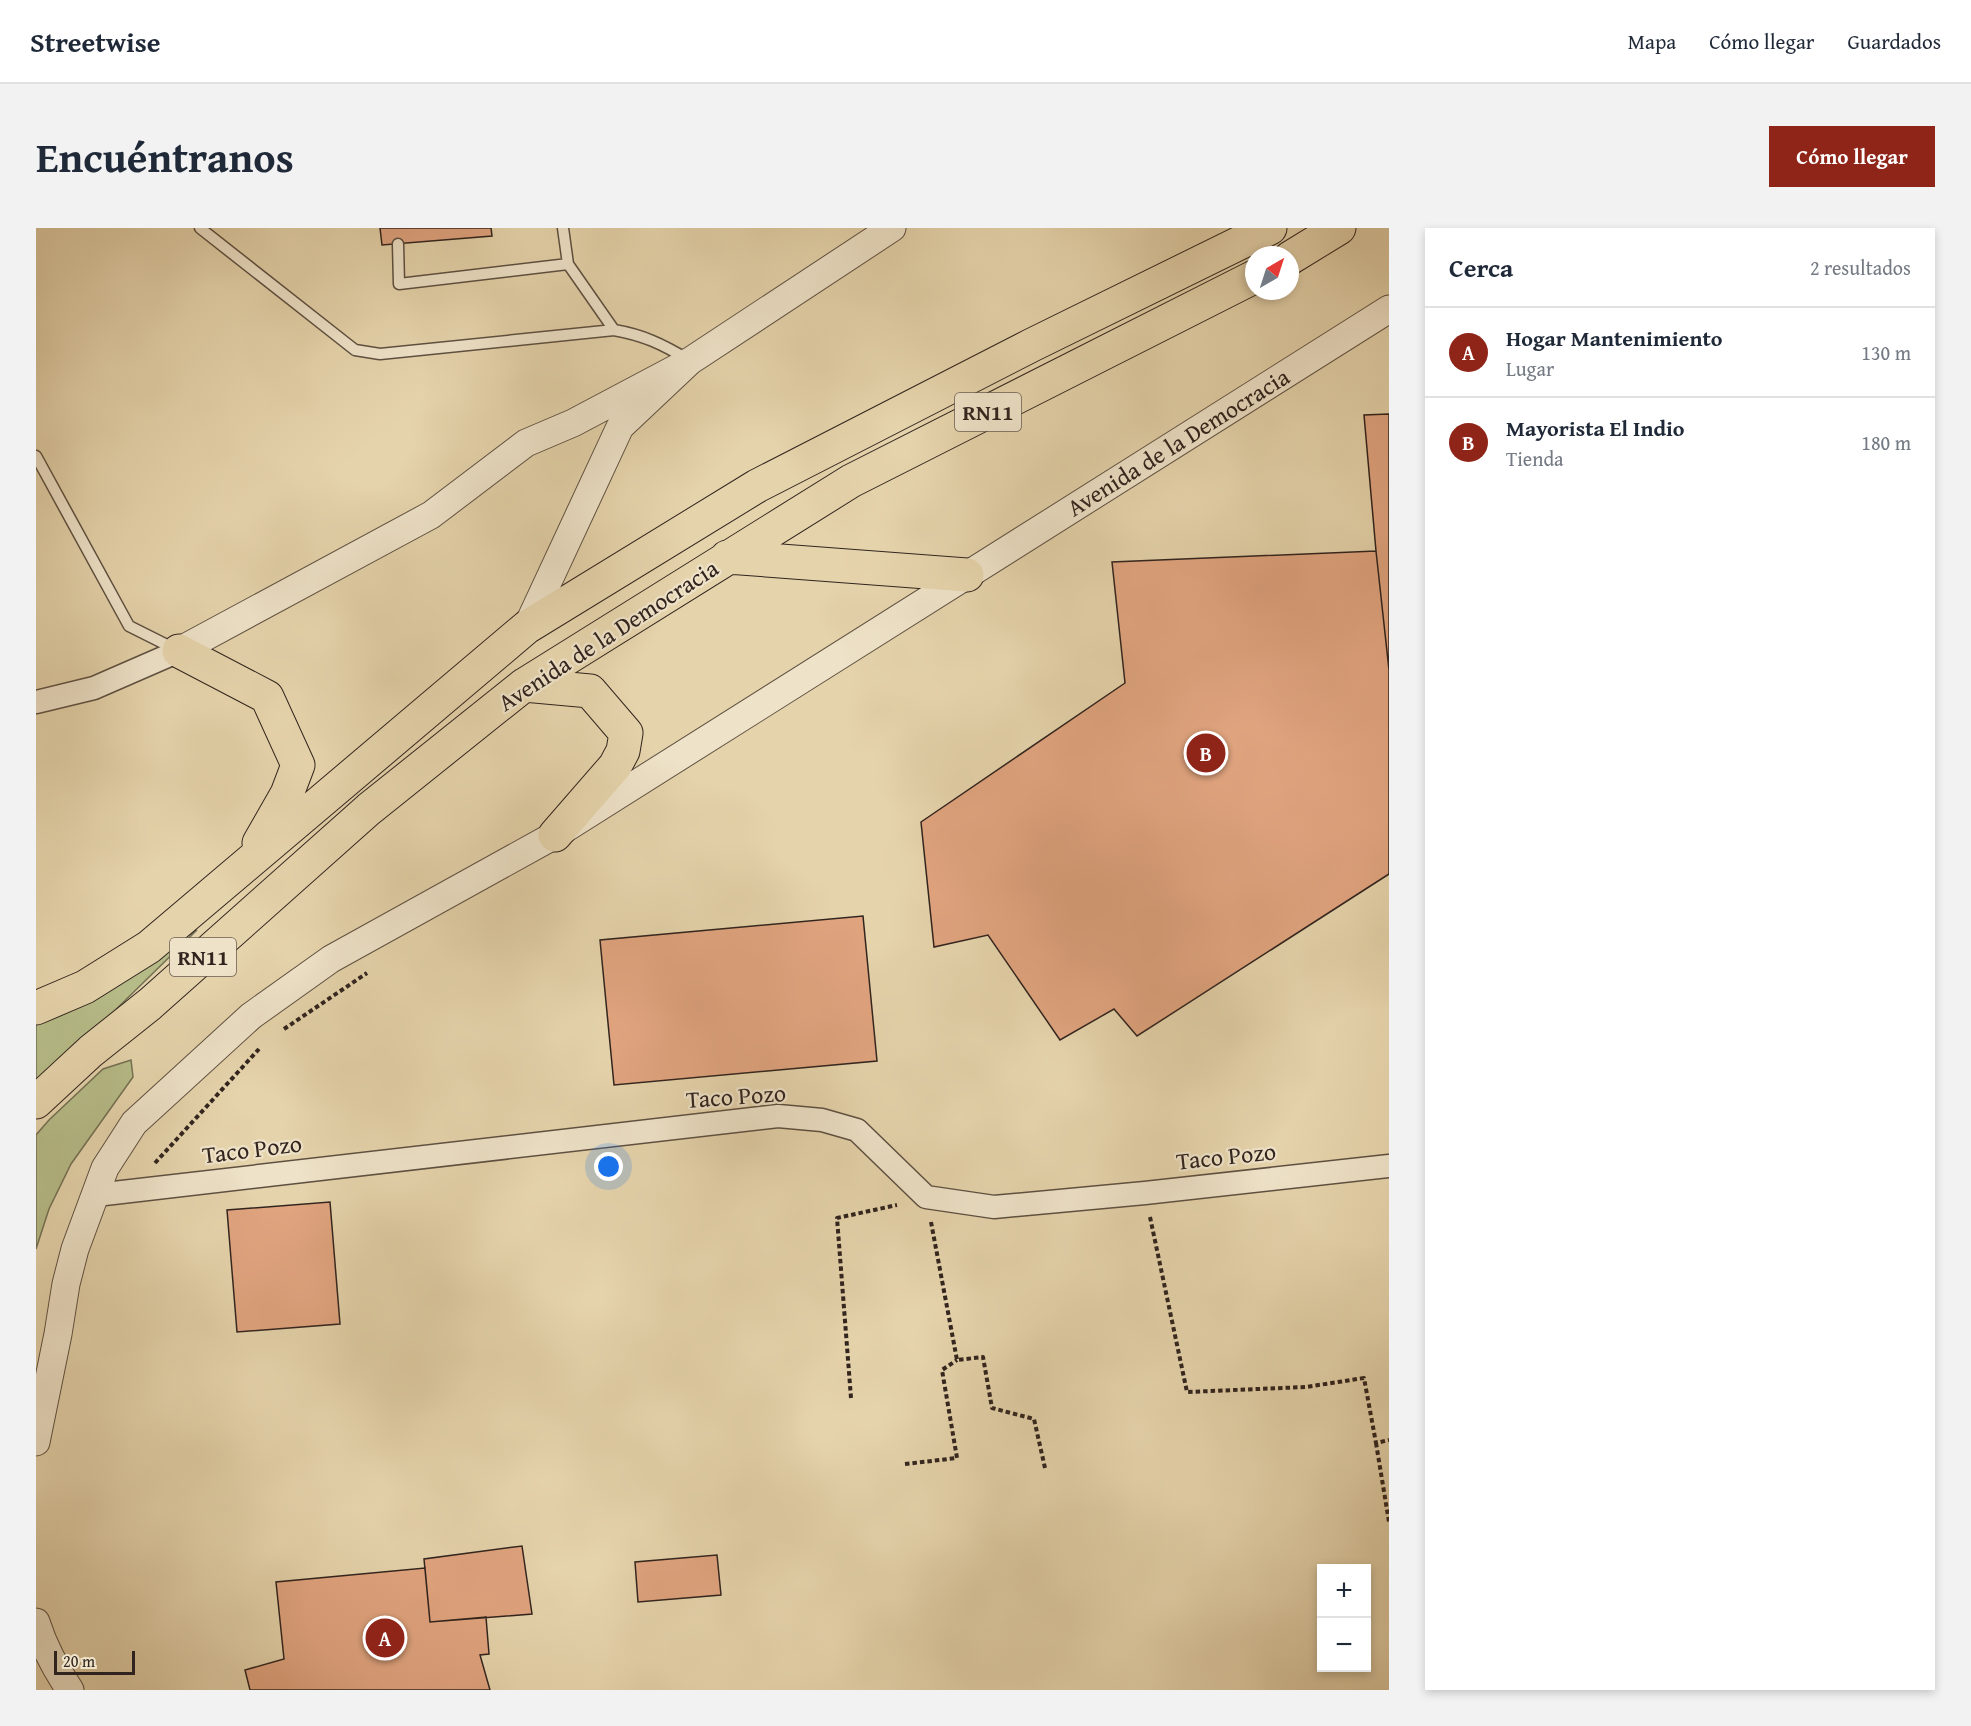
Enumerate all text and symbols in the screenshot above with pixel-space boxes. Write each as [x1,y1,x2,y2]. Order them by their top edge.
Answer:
text: Streetwise [30,21,160,62]
text: Mapa [1628,26,1676,57]
text: Cómo llegar [1709,26,1814,57]
text: Guardados [1847,26,1941,57]
text: Encuéntranos [36,126,294,187]
button: Cómo llegar [1769,126,1935,187]
north arrow [1245,246,1299,300]
text: Cerca [1449,248,1513,287]
text: 2 resultados [1810,253,1911,282]
text: Hogar Mantenimiento [1506,322,1722,354]
text: A [1462,338,1475,367]
text: 130 m [1861,338,1911,367]
text: Lugar [1506,354,1554,383]
street label: Avenida de la Democracia [1060,359,1297,525]
road number: RN11 [955,393,1021,431]
text: Mayorista El Indio [1506,412,1685,444]
text: B [1462,428,1475,457]
text: 180 m [1861,428,1911,457]
text: Tienda [1506,444,1564,473]
street label: Avenida de la Democracia [491,550,726,720]
pin: B [1186,730,1226,776]
road number: RN11 [170,938,236,976]
street label: Taco Pozo [685,1075,787,1117]
street label: Taco Pozo [200,1126,304,1172]
street label: Taco Pozo [1174,1133,1278,1179]
your location [594,1152,623,1181]
map controls [1317,1564,1371,1672]
button: + [1317,1564,1371,1618]
pin: A [366,1616,404,1660]
button: − [1317,1618,1371,1672]
scale bar [54,1648,135,1676]
text: 20 m [63,1649,95,1673]

